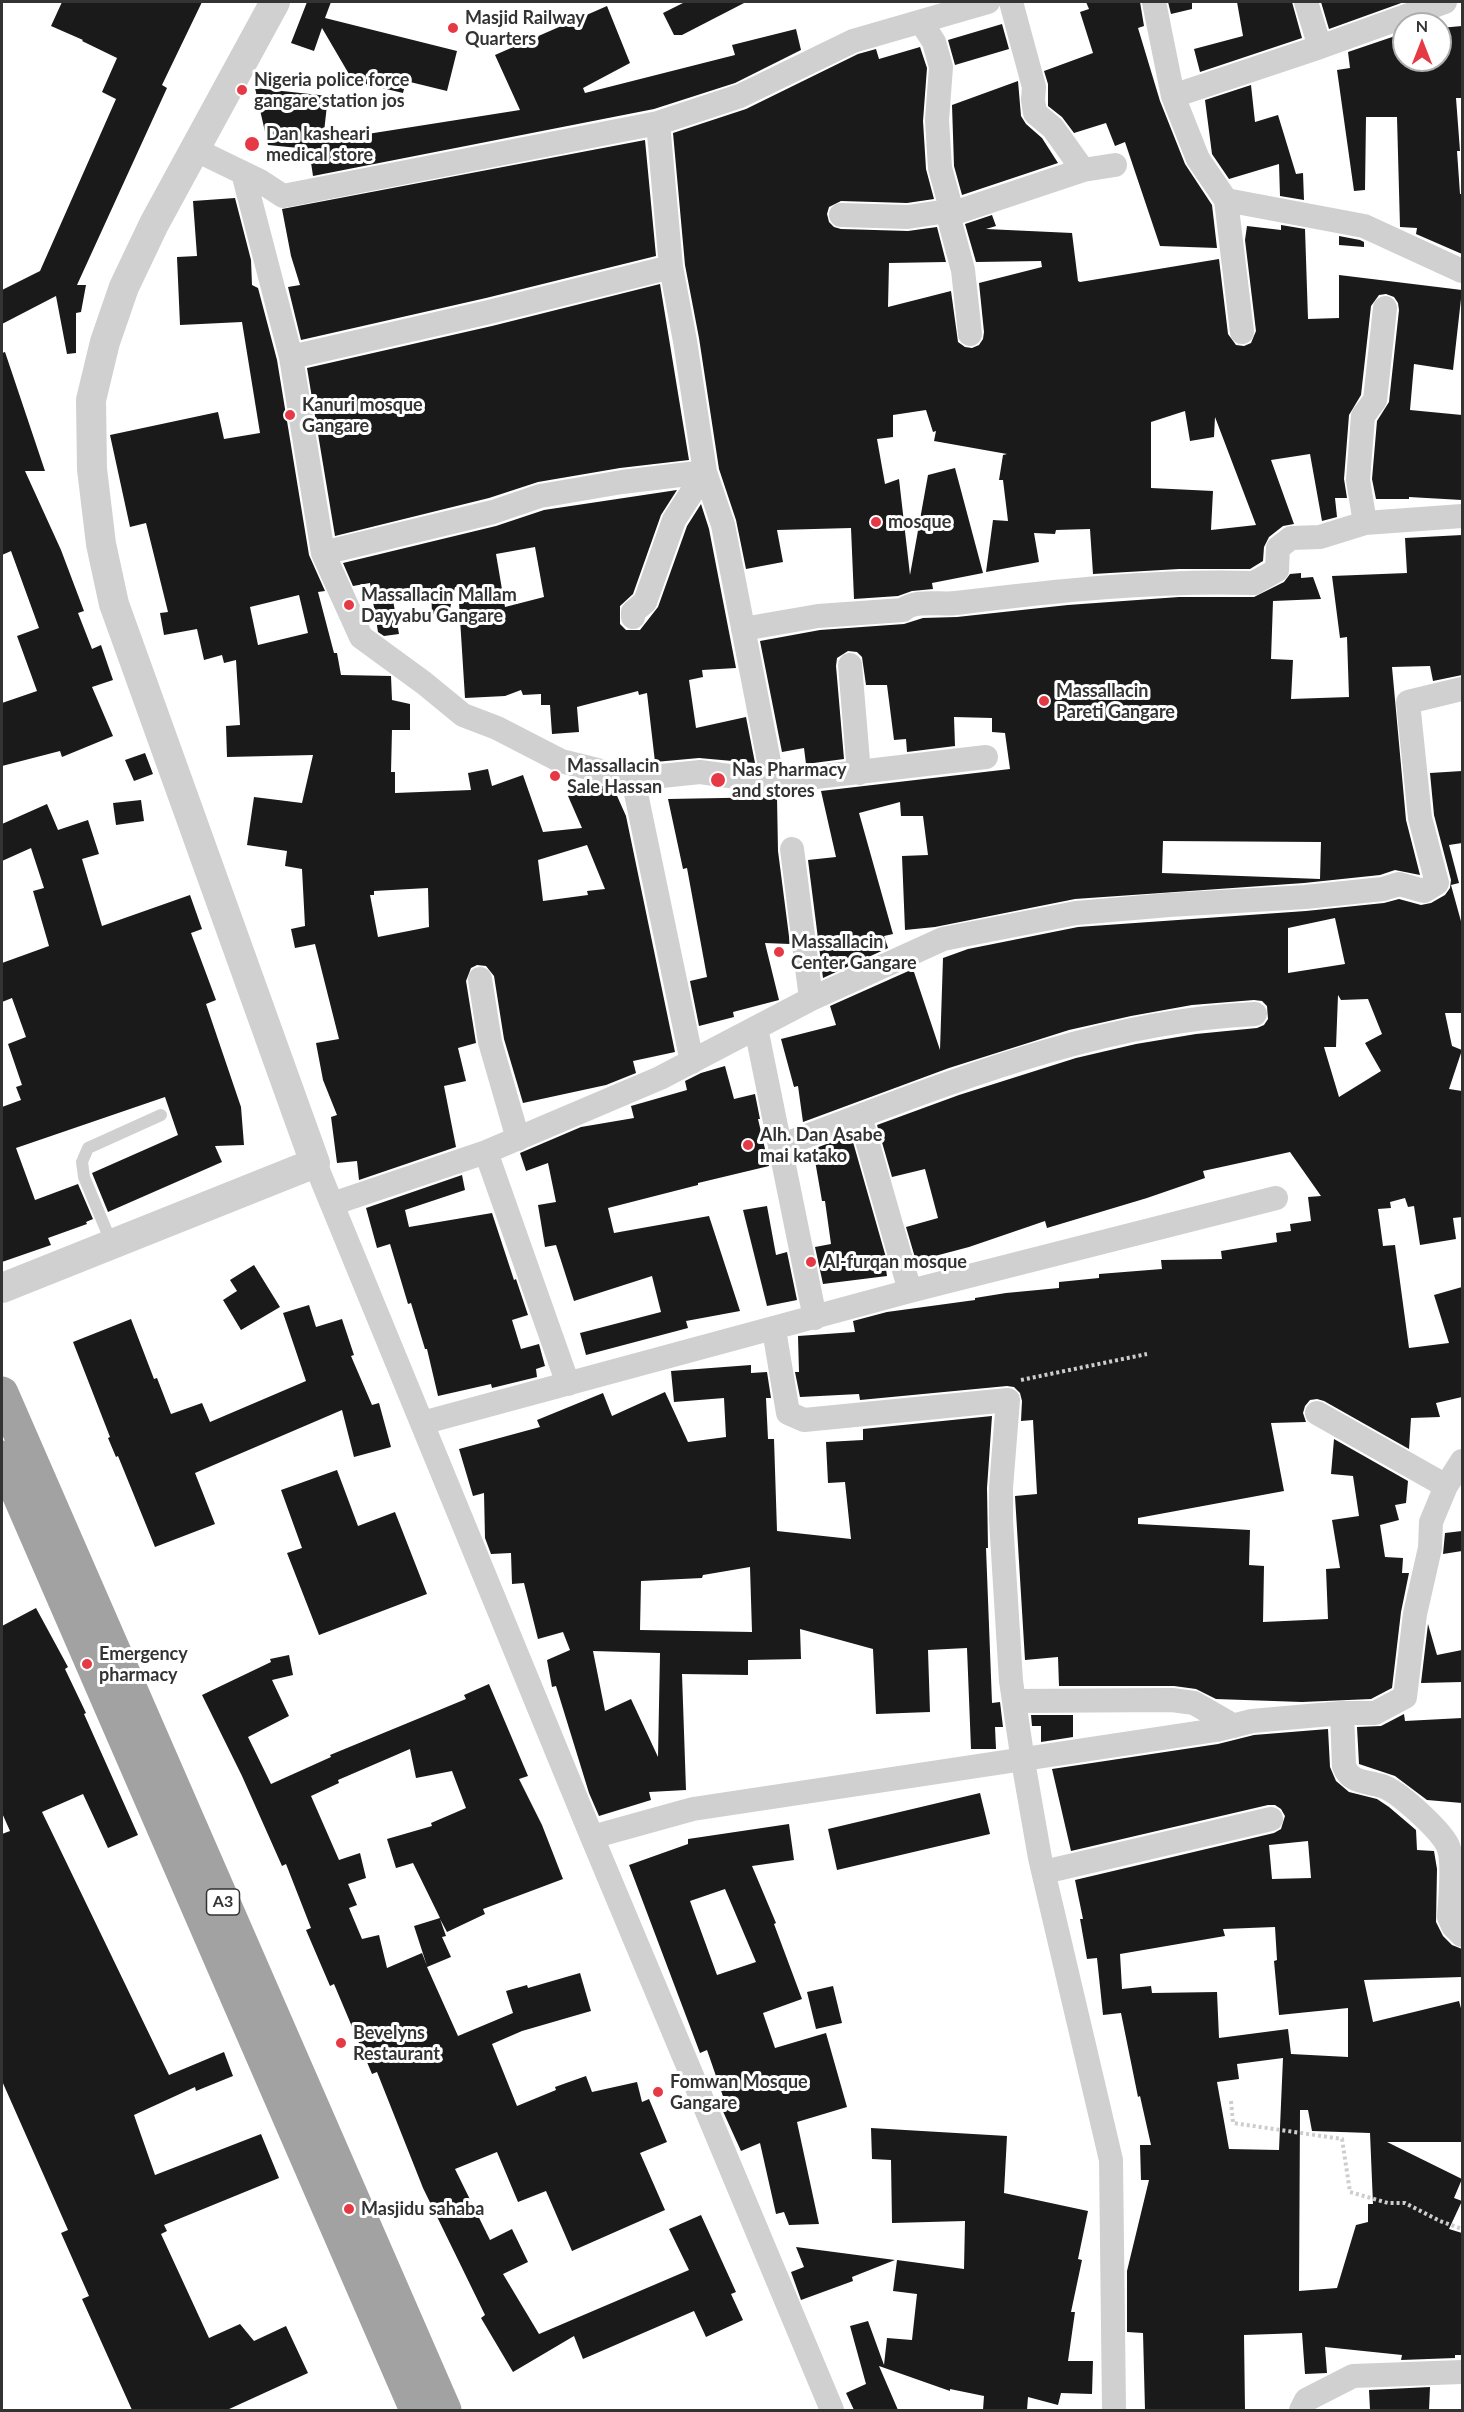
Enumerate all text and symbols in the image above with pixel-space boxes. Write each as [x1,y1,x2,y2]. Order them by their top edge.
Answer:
place label: Masjid Railway Quarters [465,7,585,50]
north arrow [1392,12,1452,72]
text: N [1416,16,1428,35]
marker: Masjid Railway Quarters [446,21,460,35]
place label: Nigeria police force gangare station jos [254,69,409,112]
marker: Nigeria police force gangare station jos [235,83,249,97]
place label: Dan kasheari medical store [266,123,373,166]
marker: Dan kasheari medical store [243,135,261,153]
place label: Kanuri mosque Gangare [302,394,423,436]
marker: Kanuri mosque Gangare [283,408,297,422]
place label: mosque [888,511,951,533]
marker: mosque [869,515,883,529]
place label: Massallacin Mallam Dayyabu Gangare [361,584,517,626]
marker: Massallacin Mallam Dayyabu Gangare [342,598,356,612]
place label: Massallacin Pareti Gangare [1056,680,1175,722]
marker: Massallacin Pareti Gangare [1037,694,1051,708]
place label: Massallacin Sale Hassan [567,755,662,798]
place label: Nas Pharmacy and stores [732,759,847,802]
marker: Massallacin Sale Hassan [548,769,562,783]
marker: Nas Pharmacy and stores [709,771,727,789]
place label: Massallacin Center Gangare [791,931,917,974]
marker: Massallacin Center Gangare [772,945,786,959]
place label: Alh. Dan Asabe mai katako [760,1124,882,1166]
marker: Alh. Dan Asabe mai katako [741,1138,755,1152]
place label: Al-furqan mosque [823,1251,967,1273]
marker: Al-furqan mosque [804,1255,818,1269]
place label: Emergency pharmacy [99,1643,188,1686]
marker: Emergency pharmacy [80,1657,94,1671]
road number: A3 [206,1889,240,1915]
place label: Bevelyns Restaurant [353,2022,440,2064]
marker: Bevelyns Restaurant [334,2036,348,2050]
place label: Fomwan Mosque Gangare [670,2071,808,2114]
marker: Fomwan Mosque Gangare [651,2085,665,2099]
place label: Masjidu sahaba [361,2198,484,2220]
marker: Masjidu sahaba [342,2202,356,2216]

